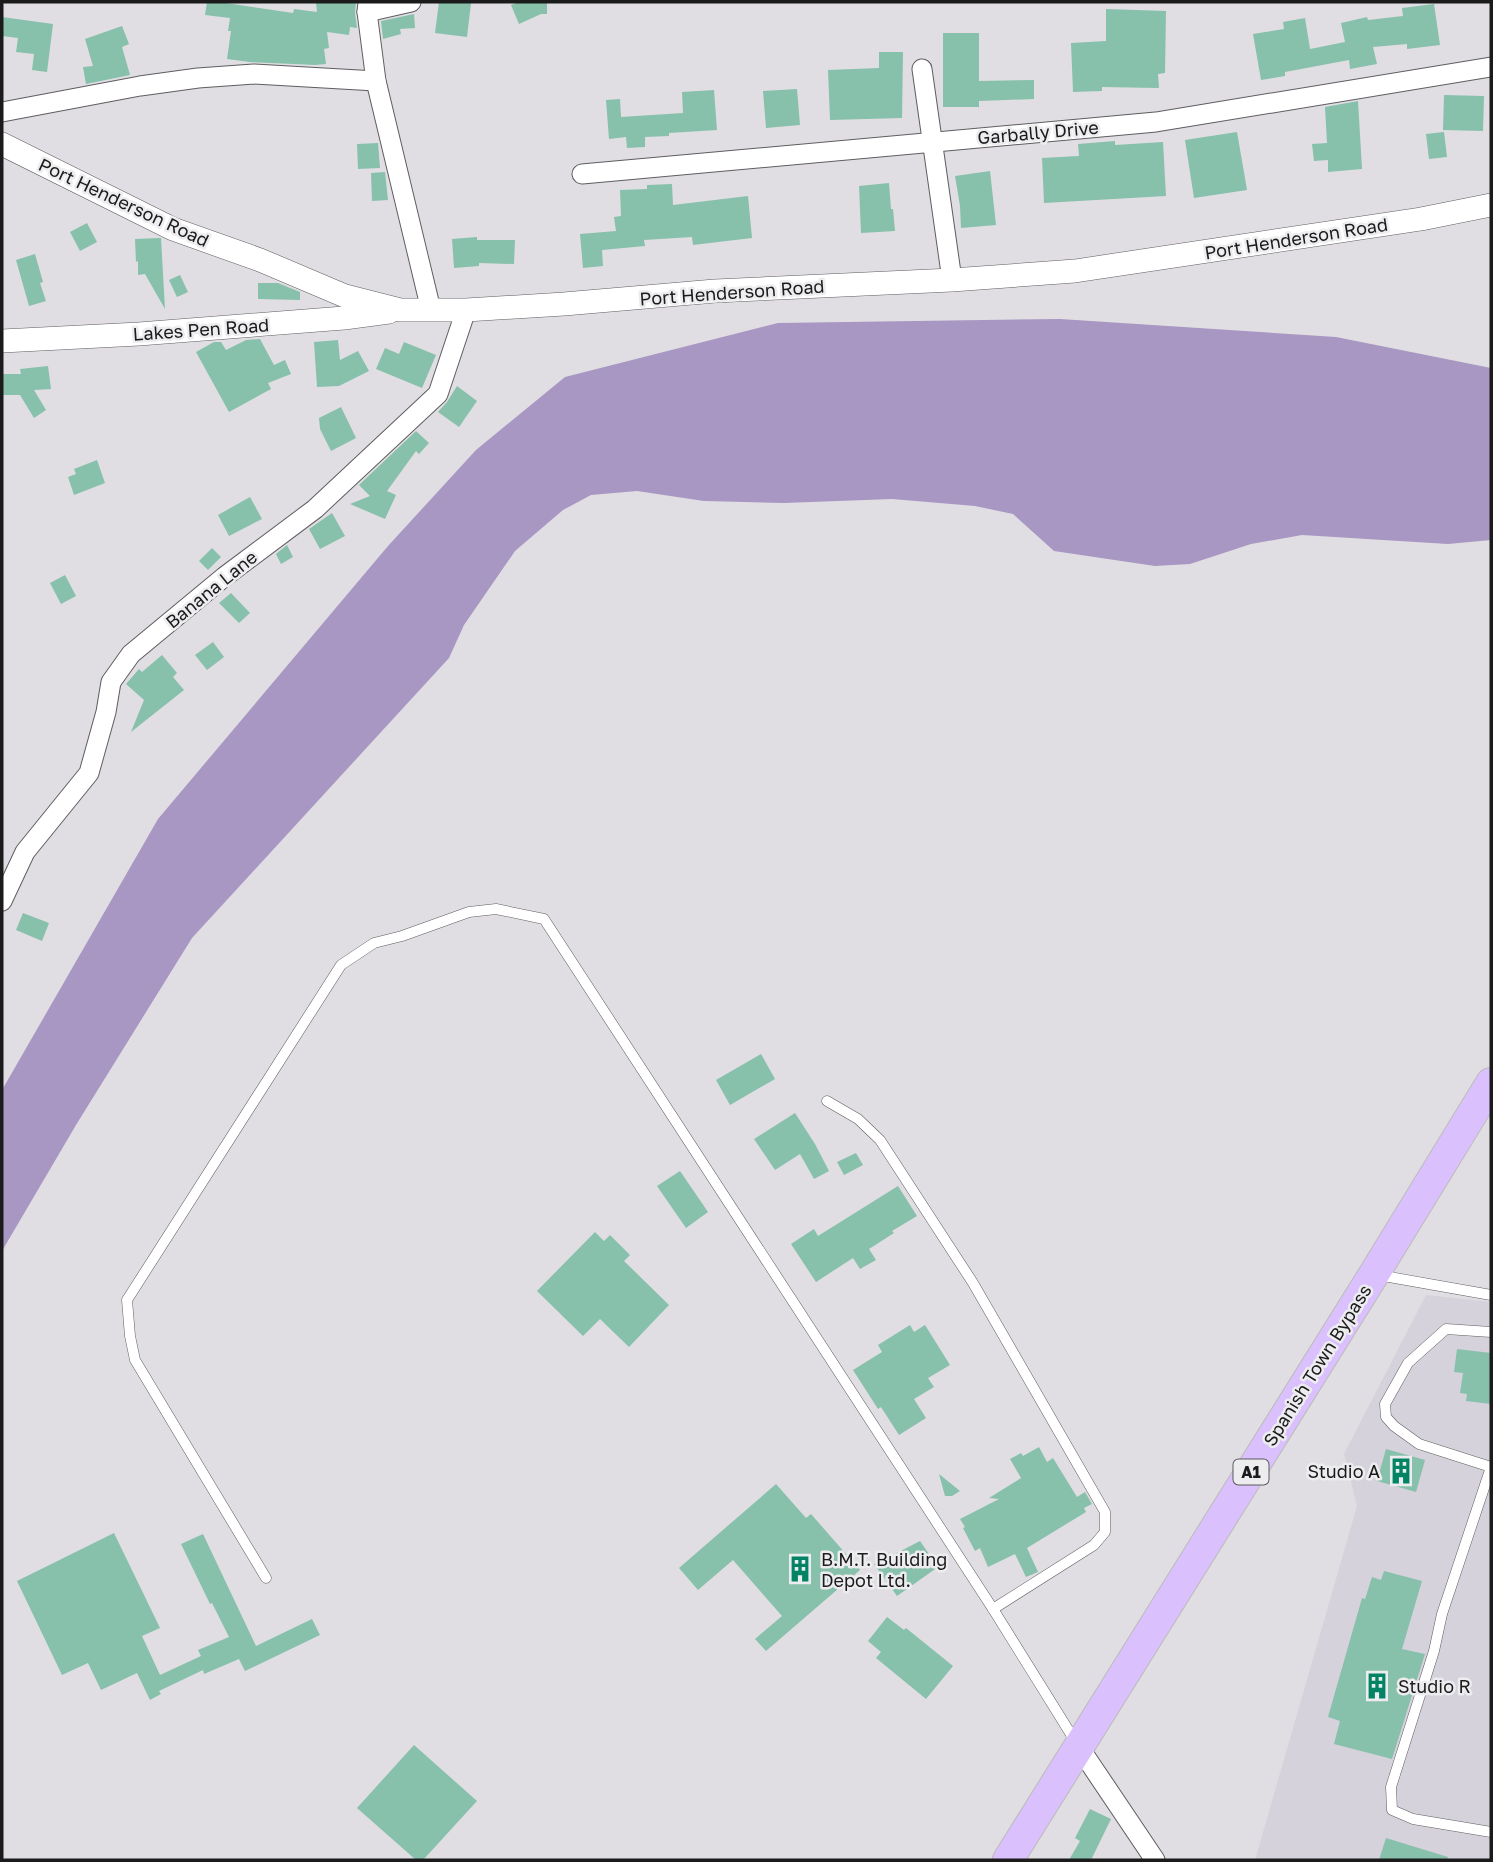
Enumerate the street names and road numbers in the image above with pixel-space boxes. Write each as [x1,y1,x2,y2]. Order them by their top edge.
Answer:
street label: Garbally Drive [977,116,1099,148]
street label: Port Henderson Road [35,153,213,251]
street label: Port Henderson Road [1203,213,1389,263]
street label: Port Henderson Road [639,275,825,309]
street label: Lakes Pen Road [132,313,270,345]
street label: Banana Lane [161,545,261,633]
street label: Spanish Town Bypass [1258,1280,1376,1450]
road number: A1 [1234,1460,1268,1484]

